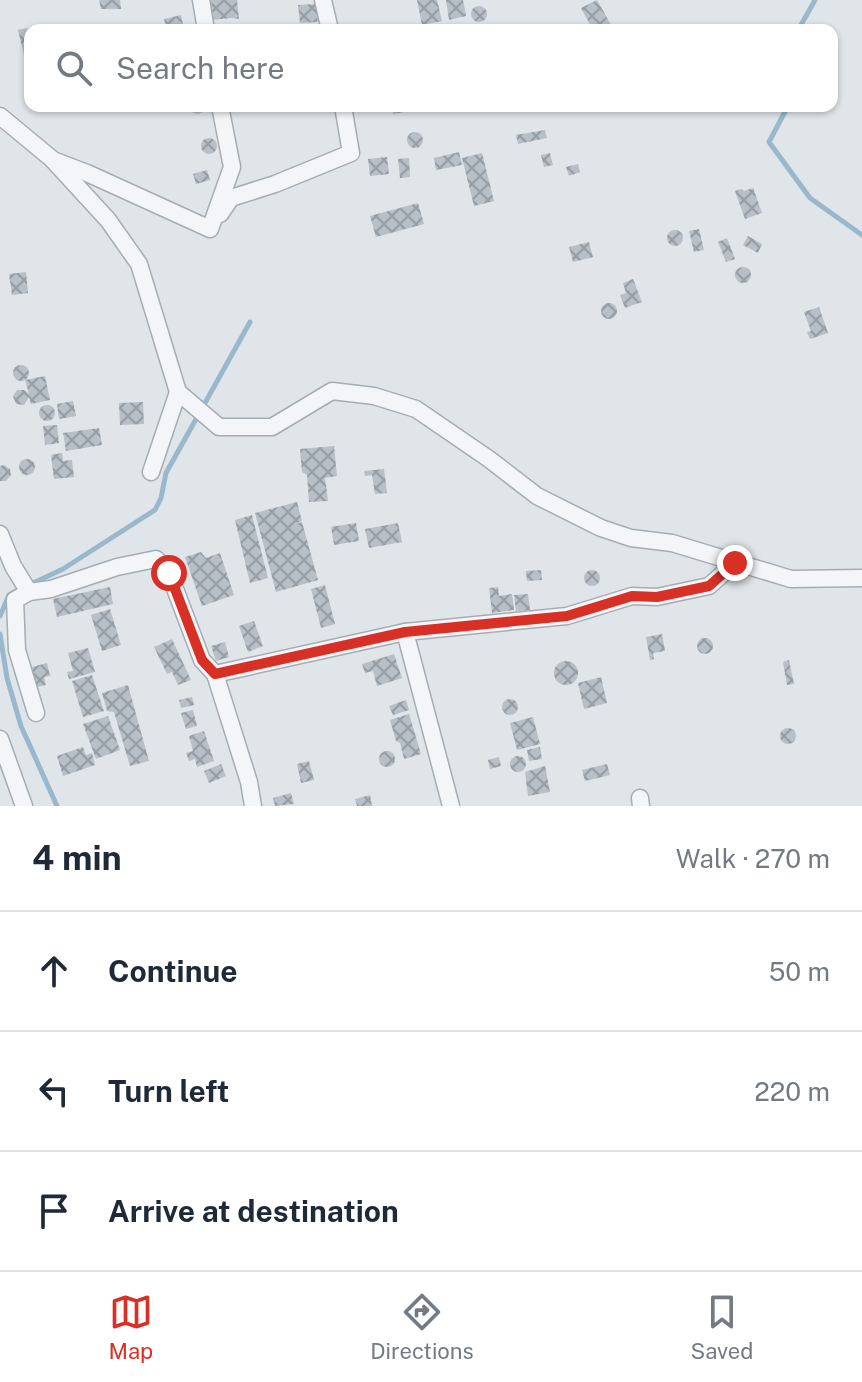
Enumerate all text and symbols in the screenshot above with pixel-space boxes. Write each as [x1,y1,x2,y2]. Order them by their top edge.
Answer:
search box [24,24,838,112]
icon: search [52,46,96,90]
text: Search here [116,50,284,86]
route end [717,545,753,581]
route start [151,555,187,591]
text: 4 min [32,838,122,878]
text: Walk · 270 m [676,843,830,874]
icon: ahead [32,949,76,993]
text: Continue [108,953,238,989]
text: 50 m [769,956,830,987]
icon: left [32,1069,76,1113]
text: Turn left [108,1073,229,1109]
text: 220 m [754,1076,830,1107]
icon: arrive [32,1189,76,1233]
text: Arrive at destination [108,1193,399,1229]
tab: Map [109,1290,153,1364]
tab: Directions [370,1290,474,1364]
tab: Saved [691,1290,753,1364]

